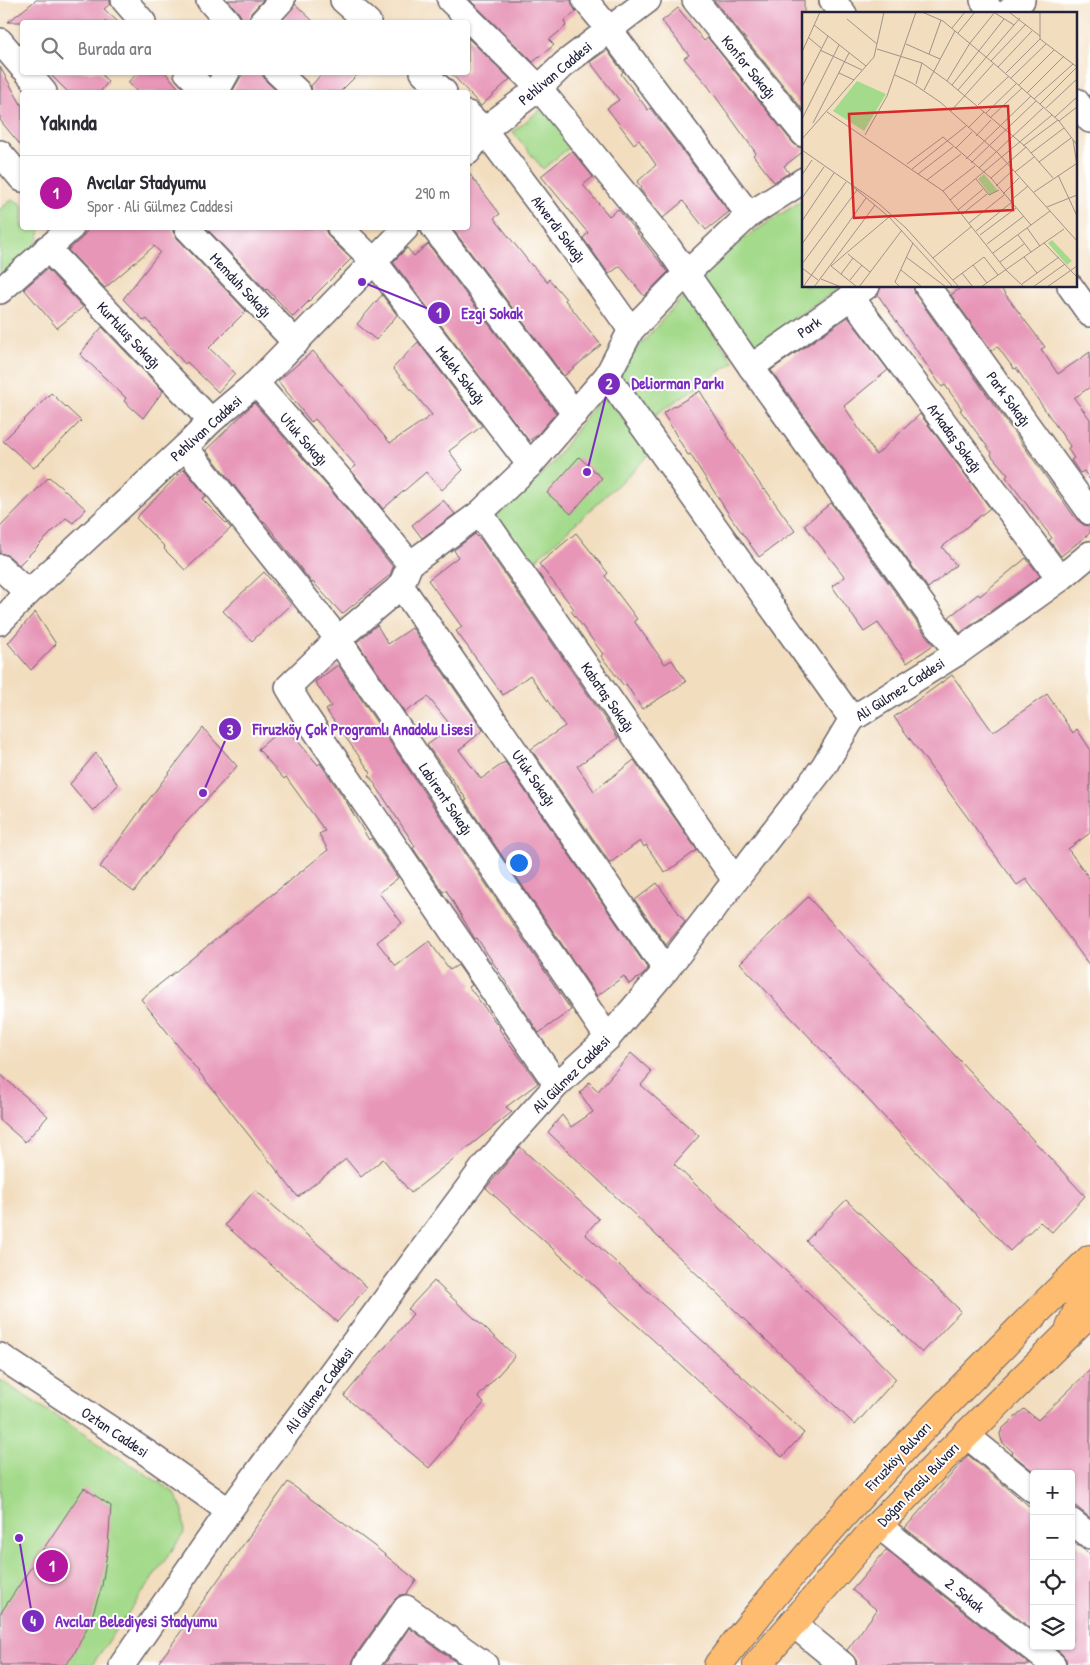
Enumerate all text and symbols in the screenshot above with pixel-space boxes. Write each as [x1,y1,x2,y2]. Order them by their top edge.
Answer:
inset map [802,12,1078,288]
search box [20,20,470,75]
street label: Konfor Sokağı [717,31,781,103]
icon: search [38,34,66,62]
text: Burada ara [78,35,151,61]
street label: Pehlivan Caddesi [514,36,596,110]
text: Yakında [40,108,97,137]
text: Avcılar Stadyumu [87,169,206,195]
text: 1 [53,182,59,204]
text: 290 m [415,182,450,204]
street label: Akverdi Sokağı [527,191,591,267]
text: Spor · Ali Gülmez Caddesi [87,195,233,217]
street label: Memduh Sokağı [205,248,277,322]
street label: Kurtuluş Sokağı [92,297,166,373]
callout: Ezgi Sokak [427,297,533,328]
text: 1 [436,302,442,323]
text: Ezgi Sokak [461,302,523,325]
street label: Park [793,311,825,343]
street label: Melek Sokağı [431,341,491,409]
street label: Park Sokağı [982,367,1036,431]
callout: Deliorman Parkı [597,368,735,399]
text: Deliorman Parkı [632,372,724,394]
text: 2 [605,373,613,394]
street label: Pehlivan Caddesi [166,390,246,466]
street label: Arkadaş Sokağı [923,399,987,477]
street label: Ufuk Sokağı [275,408,333,470]
street label: Ali Gülmez Caddesi [851,652,949,726]
street label: Kabataş Sokağı [576,658,640,736]
callout: Firuzköy Çok Programlı Anadolu Lisesi [218,714,483,745]
text: Firuzköy Çok Programlı Anadolu Lisesi [252,718,473,741]
text: 3 [227,719,234,740]
street label: Ufuk Sokağı [507,746,561,810]
street label: Labirent Sokağı [414,759,478,839]
your location [506,850,532,876]
street label: Ali Gülmez Caddesi [527,1030,615,1118]
street label: Ali Gülmez Caddesi [280,1343,358,1437]
street label: Oztan Caddesi [77,1402,153,1462]
street label: Firuzköy Bulvarı [860,1417,936,1496]
street label: Doğan Araslı Bulvarı [872,1437,964,1531]
map controls [1030,1470,1075,1650]
button: + [1030,1470,1075,1515]
button: − [1030,1515,1075,1560]
pin: 1 [36,1547,68,1585]
button: locate [1030,1560,1075,1605]
street label: 2. Sokak [941,1573,989,1617]
button: layers [1030,1605,1075,1650]
callout: Avcılar Belediyesi Stadyumu [21,1606,227,1637]
text: 4 [30,1610,36,1631]
text: Avcılar Belediyesi Stadyumu [55,1610,217,1633]

